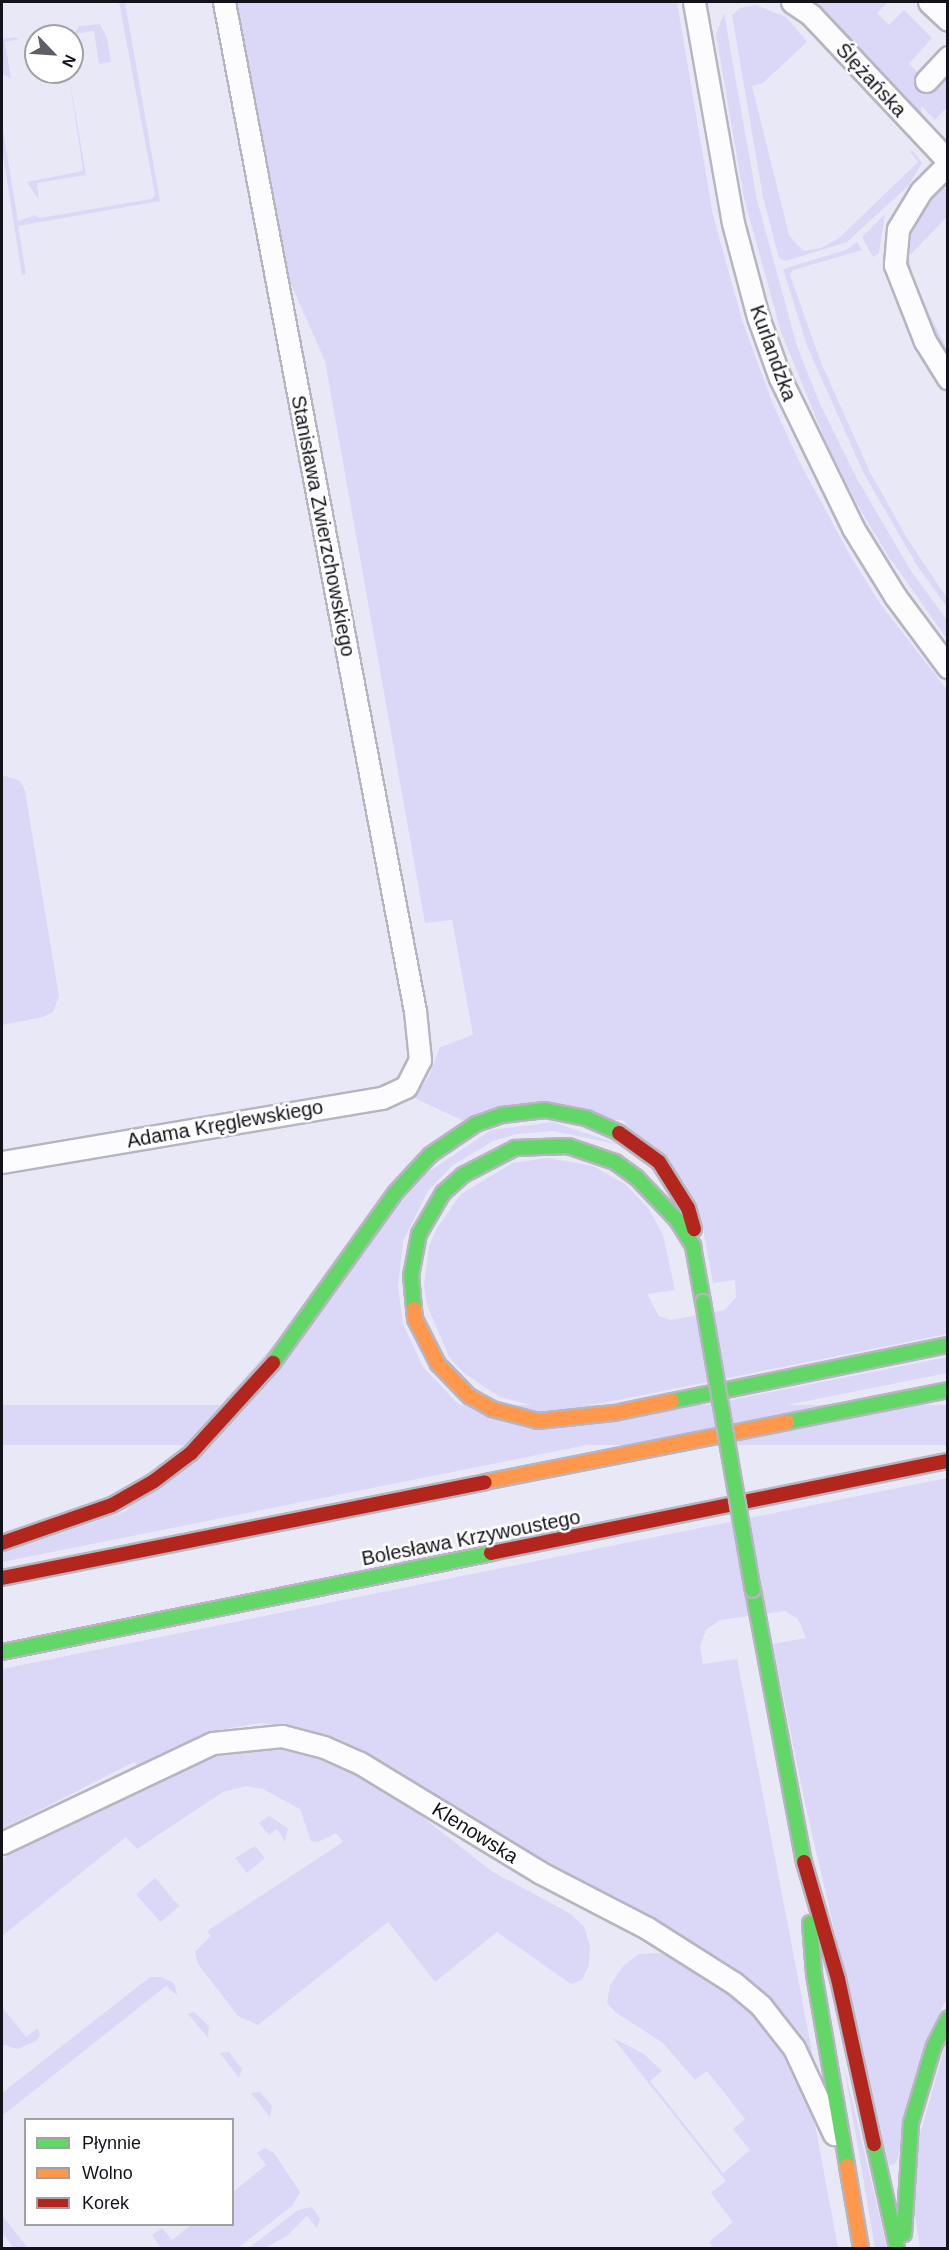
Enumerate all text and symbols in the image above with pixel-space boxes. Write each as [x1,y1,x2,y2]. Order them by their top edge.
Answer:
north arrow [24,24,84,84]
street label: Ślężańska [831,38,911,122]
text: N [59,52,79,70]
street label: Kurlandzka [745,302,801,404]
street label: Stanisława Zwierzchowskiego [286,393,360,659]
street label: Adama Kręglewskiego [125,1095,325,1153]
street label: Bolesława Krzywoustego [360,1505,582,1571]
street label: Klenowska [428,1797,522,1869]
legend [24,2118,234,2226]
text: Płynnie [82,2133,141,2153]
text: Wolno [82,2163,133,2183]
text: Korek [82,2193,129,2213]

